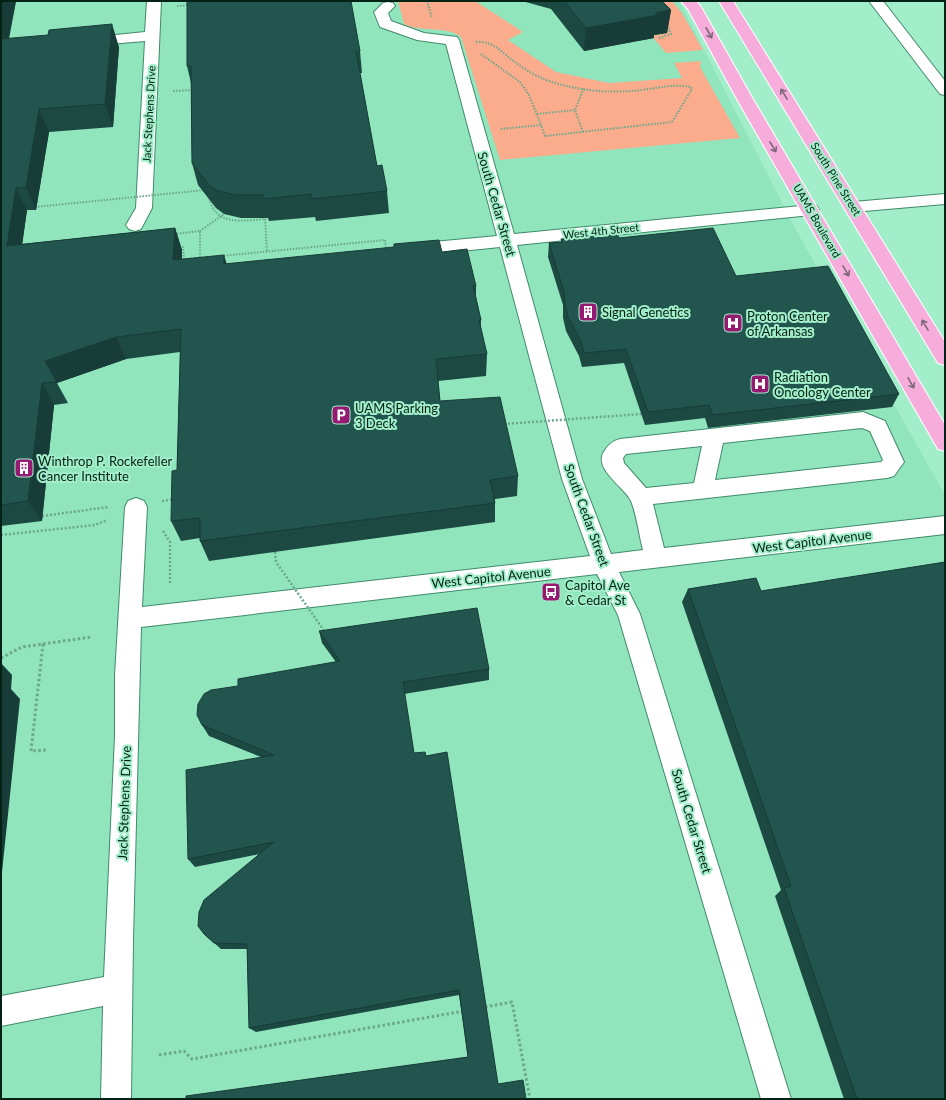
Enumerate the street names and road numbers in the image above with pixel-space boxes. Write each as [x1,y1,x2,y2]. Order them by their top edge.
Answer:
street label: Jack Stephens Drive [139,65,158,163]
street label: South Pine Street [809,140,864,218]
street label: South Cedar Street [474,150,520,258]
street label: UAMS Boulevard [791,182,844,260]
street label: West 4th Street [562,220,640,241]
street label: South Cedar Street [561,461,613,569]
street label: West Capitol Avenue [752,526,873,556]
street label: West Capitol Avenue [431,563,552,591]
street label: Jack Stephens Drive [114,745,134,861]
street label: South Cedar Street [669,767,716,875]

